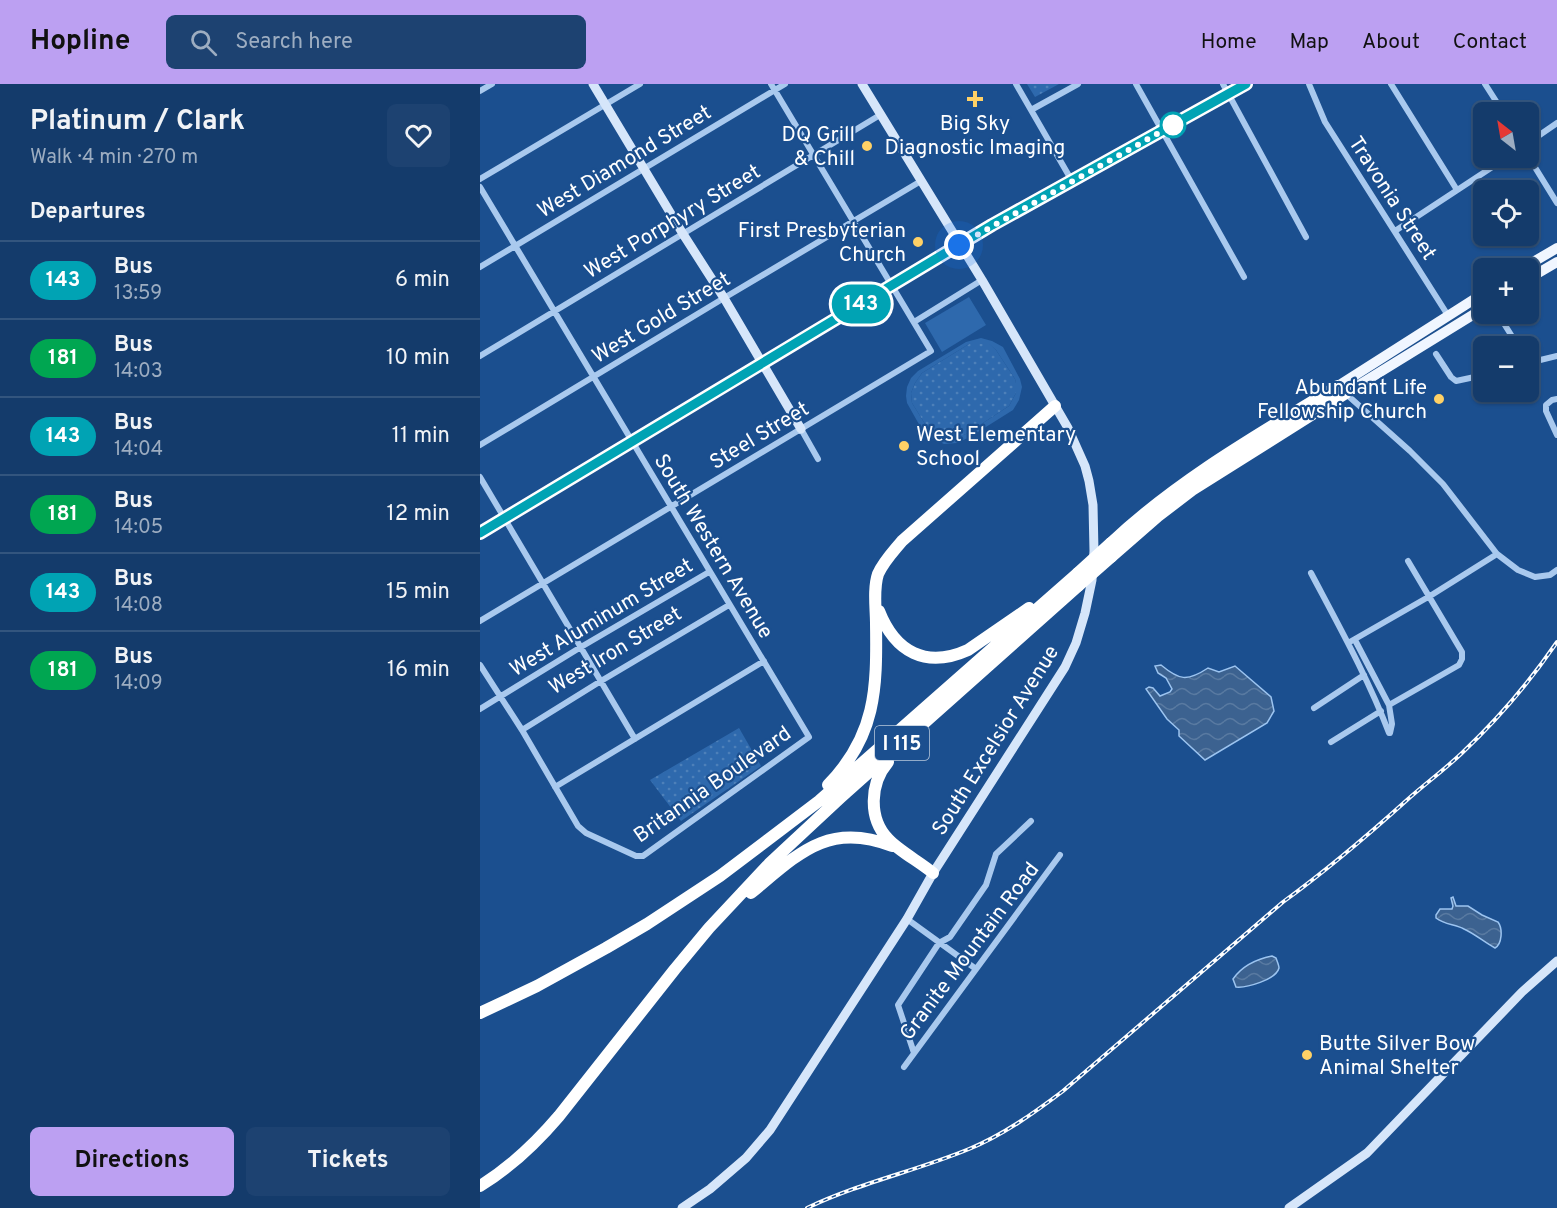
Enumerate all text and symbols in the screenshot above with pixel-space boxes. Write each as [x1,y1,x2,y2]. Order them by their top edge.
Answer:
search box [166,15,586,69]
text: Hopline [30,24,130,60]
icon: search [187,26,220,59]
text: Search here [235,29,353,56]
text: Home [1201,29,1257,56]
text: Map [1290,29,1329,56]
text: About [1362,29,1420,56]
text: Contact [1453,29,1527,56]
marker: Big Sky Diagnostic Imaging [966,90,984,108]
street label: West Diamond Street [533,100,717,225]
north arrow [1473,102,1539,168]
map controls [1473,102,1539,402]
text: Platinum / Clark [30,104,245,140]
button: heart [387,104,450,167]
place label: Big Sky Diagnostic Imaging [885,111,1065,162]
unlabelled marker [1160,112,1186,138]
place label: DQ Grill & Chill [782,122,855,173]
street label: Travonia Street [1342,132,1442,266]
marker: DQ Grill & Chill [860,139,874,153]
text: Walk · 4 min · 270 m [30,145,198,171]
street label: West Porphyry Street [580,159,766,286]
button: locate [1473,180,1539,246]
text: Departures [30,199,146,226]
place label: First Presbyterian Church [738,218,906,269]
your location [944,230,974,260]
marker: First Presbyterian Church [911,235,925,249]
text: Bus [114,254,153,281]
button: + [1473,258,1539,324]
street label: West Gold Street [588,266,736,370]
text: 143 [46,267,80,294]
text: 6 min [395,267,450,294]
text: 13:59 [114,281,162,307]
line badge: 143 [826,284,896,324]
text: 143 [844,291,878,318]
text: Bus [114,332,153,359]
button: − [1473,336,1539,402]
text: 181 [48,345,78,372]
text: 10 min [386,345,450,372]
text: 14:03 [114,359,163,385]
place label: Abundant Life Fellowship Church [1257,375,1427,426]
marker: Abundant Life Fellowship Church [1432,392,1446,406]
street label: Steel Street [705,396,814,477]
text: Bus [114,410,153,437]
place label: West Elementary School [916,422,1076,473]
text: 143 [46,423,80,450]
text: 11 min [392,423,450,450]
text: 14:04 [114,437,163,463]
marker: West Elementary School [897,439,911,453]
street label: South Western Avenue [647,449,779,644]
text: Bus [114,488,153,515]
text: 181 [48,501,78,528]
text: 12 min [387,501,450,528]
text: 14:05 [114,515,163,541]
street label: West Aluminum Street [505,553,698,684]
text: Bus [114,566,153,593]
text: 143 [46,579,80,606]
text: 15 min [386,579,450,606]
text: 14:08 [114,593,163,619]
street label: West Iron Street [544,601,687,702]
street label: South Excelsior Avenue [927,641,1066,841]
text: Bus [114,644,153,671]
text: 181 [48,657,78,684]
text: 16 min [387,657,450,684]
text: 14:09 [114,671,163,697]
street label: Britannia Boulevard [629,721,797,850]
road number: I 115 [875,726,929,760]
street label: Granite Mountain Road [894,857,1046,1046]
place label: Butte Silver Bow Animal Shelter [1319,1031,1475,1082]
marker: Butte Silver Bow Animal Shelter [1300,1048,1314,1062]
button: Directions [30,1127,234,1196]
button: Tickets [246,1127,450,1196]

